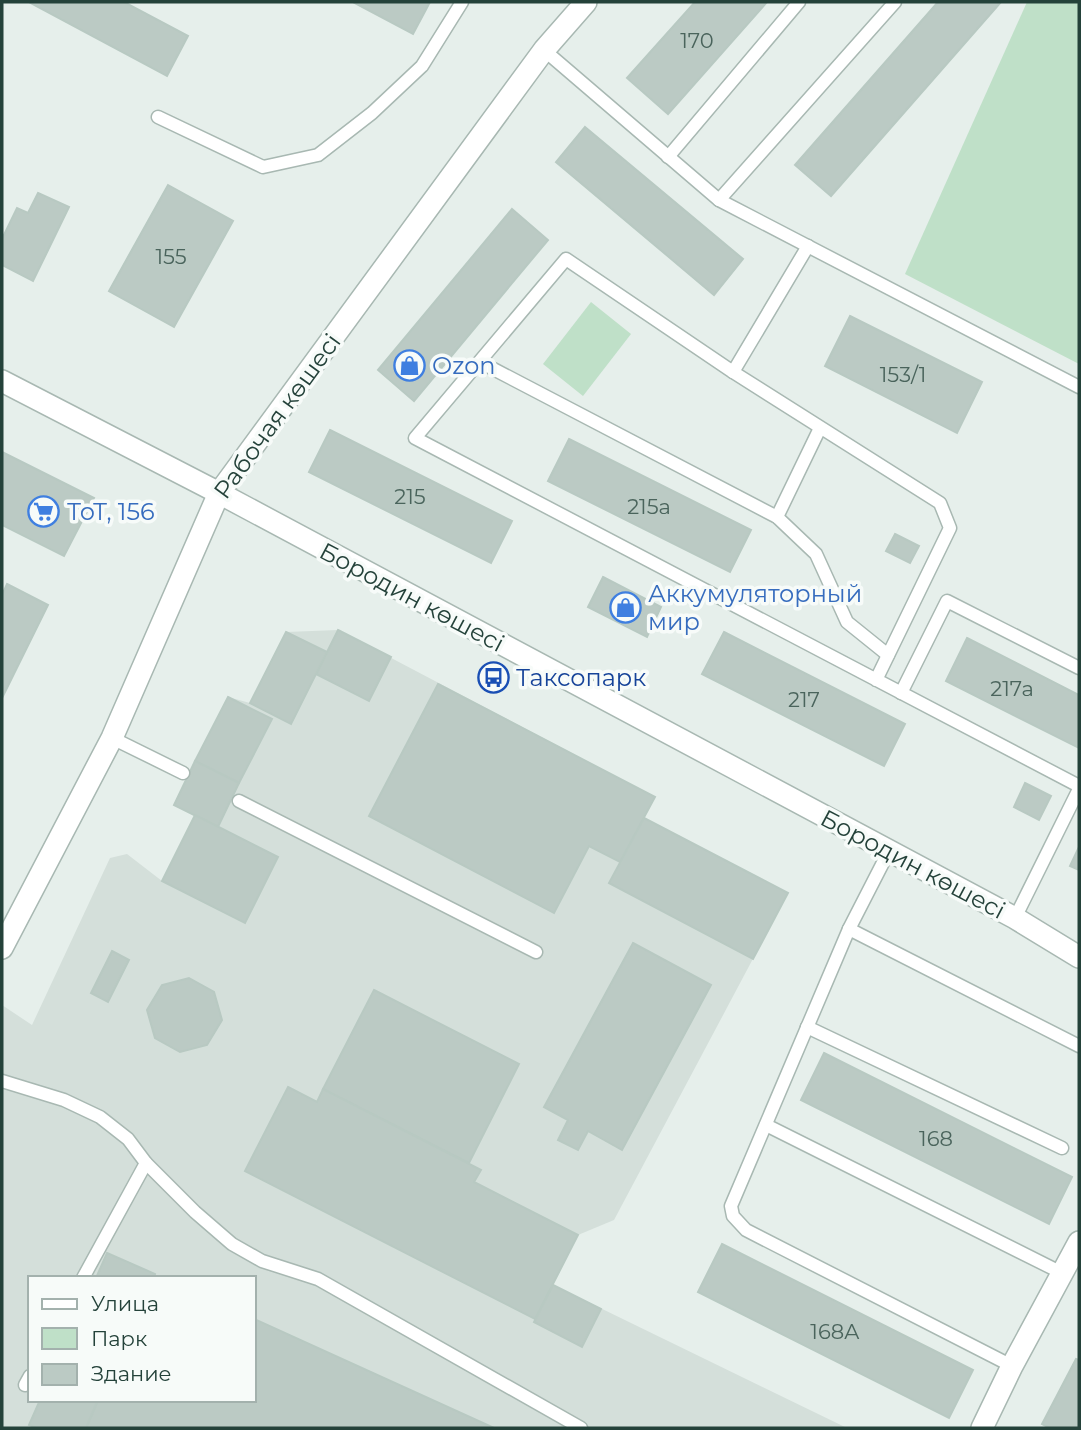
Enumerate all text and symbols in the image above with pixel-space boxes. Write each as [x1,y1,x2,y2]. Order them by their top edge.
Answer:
house number: 170 [680,28,714,53]
house number: 155 [155,244,187,269]
street label: Рабочая көшесі [207,328,347,504]
shop icon: Ozon [392,348,426,382]
place label: Ozon [432,351,495,380]
house number: 153/1 [880,362,926,387]
house number: 215 [394,484,426,509]
supermarket icon: ТоТ, 156 [27,494,61,528]
house number: 215а [627,494,671,519]
place label: ТоТ, 156 [67,497,155,526]
street label: Бородин көшесі [315,536,509,658]
place label: Аккумуляторный мир [648,579,862,636]
shop icon: Аккумуляторный мир [608,590,642,624]
bus stop icon: Таксопарк [476,660,510,694]
place label: Таксопарк [516,663,646,692]
house number: 217а [990,676,1034,701]
house number: 217 [788,687,820,712]
street label: Бородин көшесі [816,803,1010,925]
house number: 168 [919,1126,953,1151]
legend [28,1276,256,1402]
text: Улица [91,1291,159,1316]
house number: 168А [810,1319,860,1344]
text: Парк [91,1326,147,1351]
text: Здание [91,1361,172,1386]

